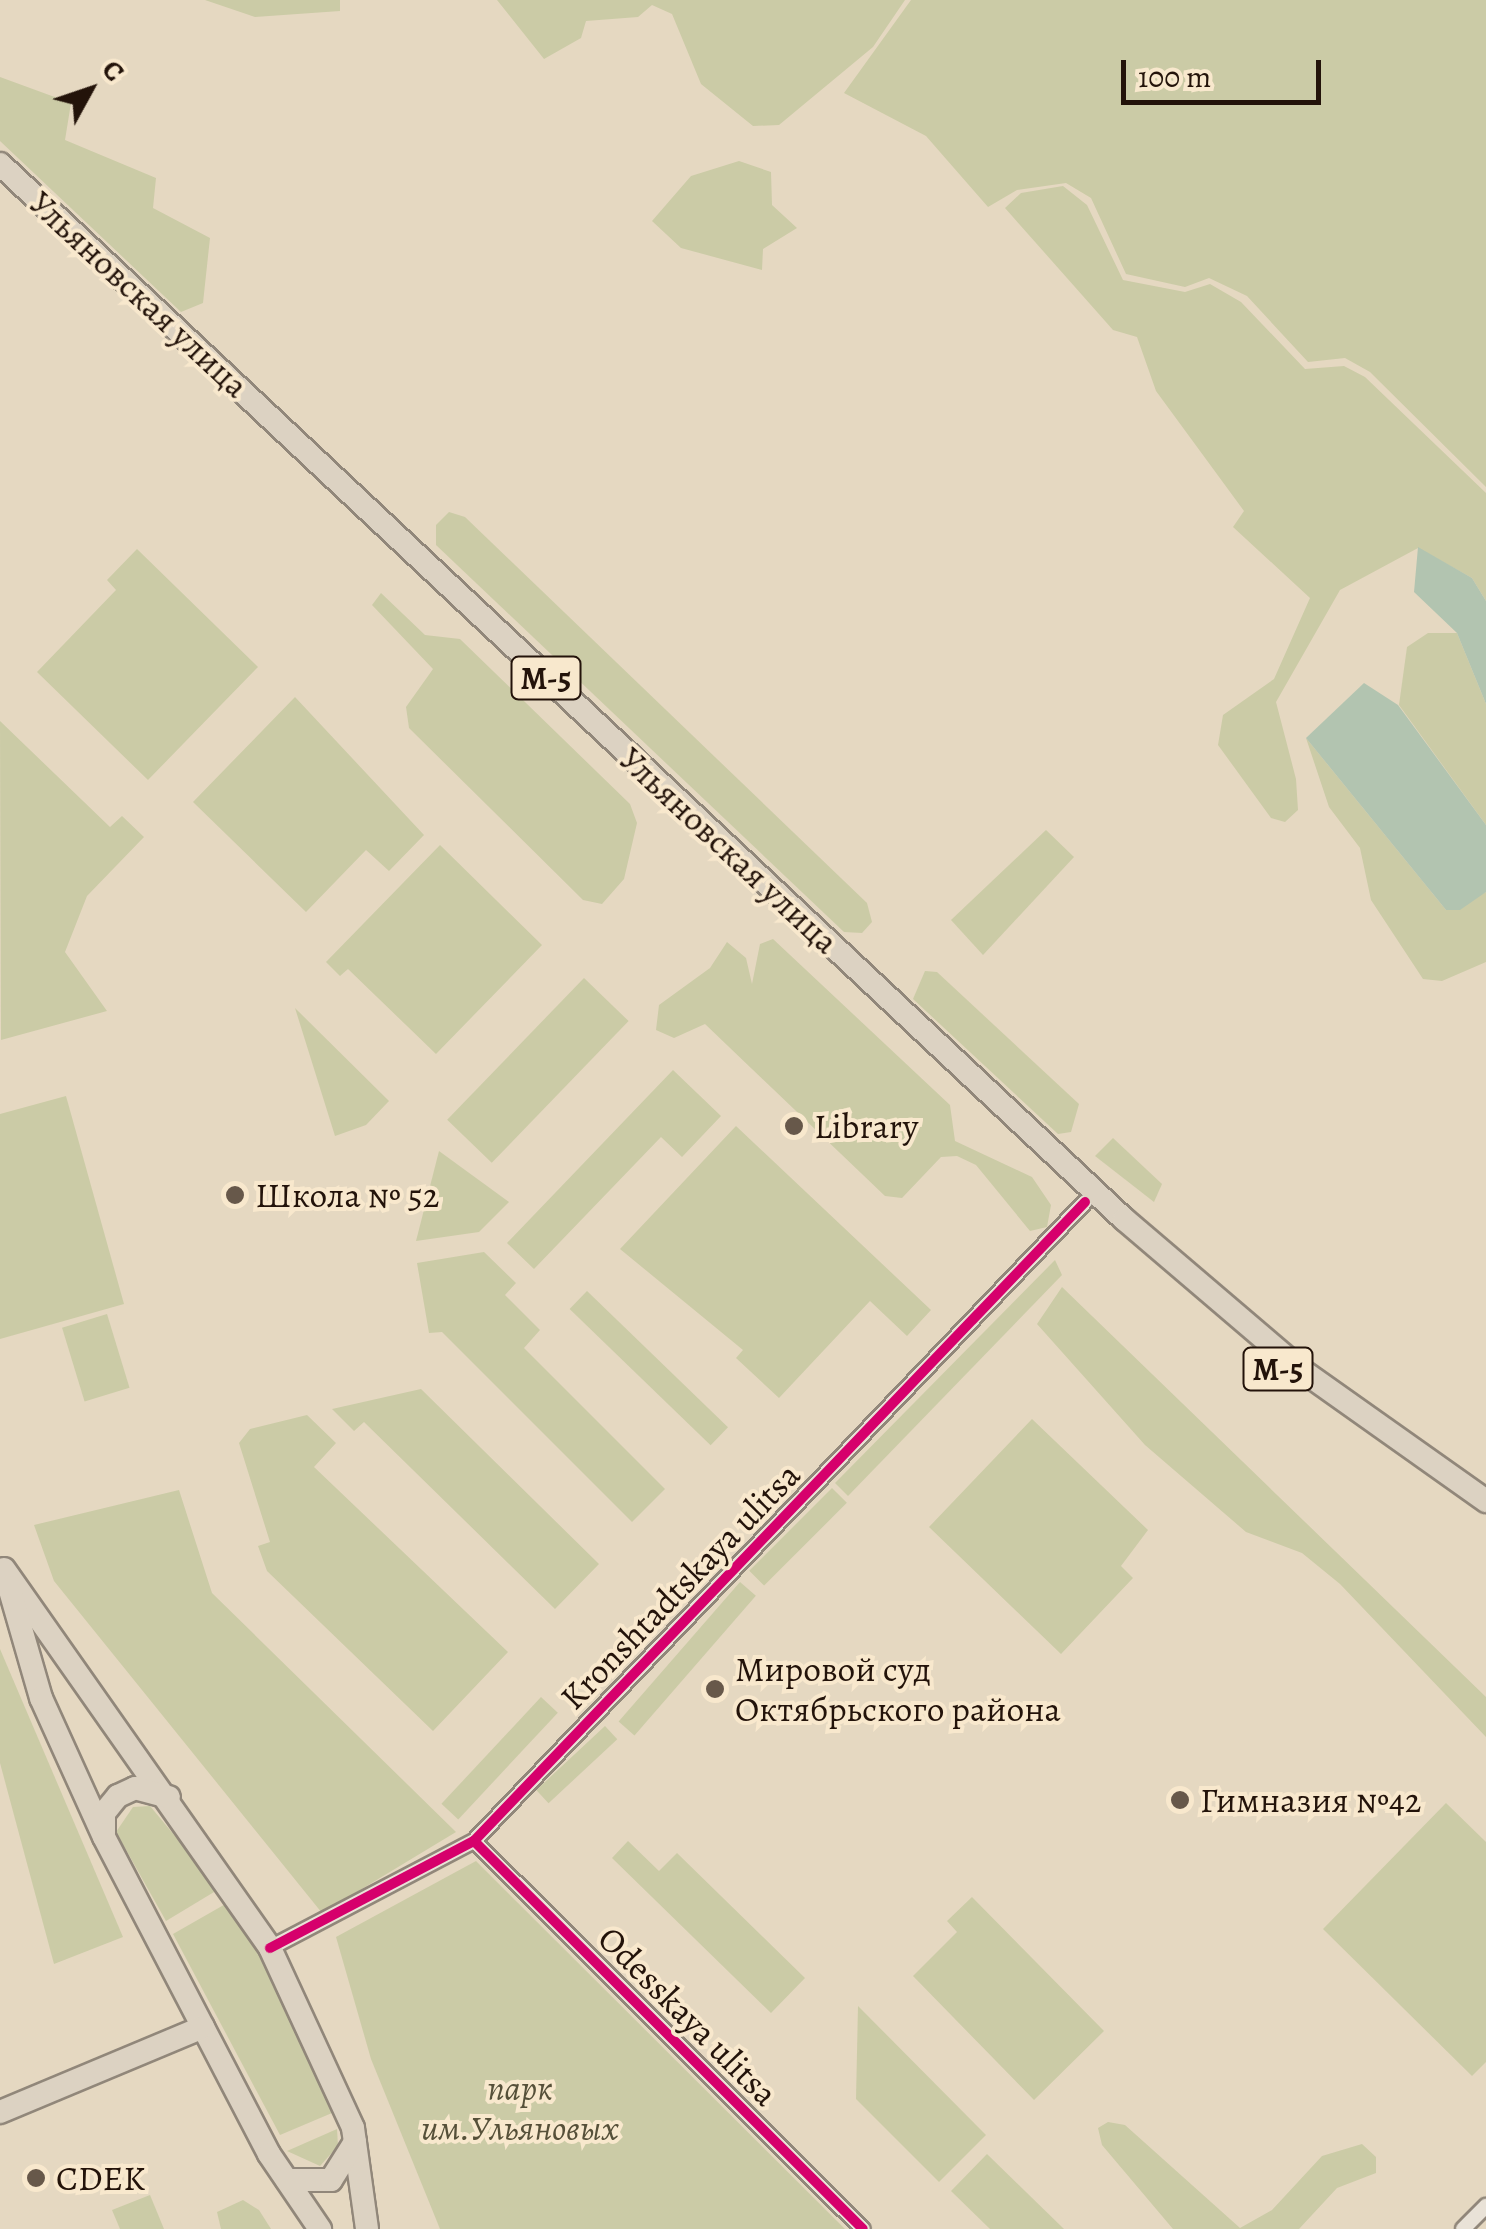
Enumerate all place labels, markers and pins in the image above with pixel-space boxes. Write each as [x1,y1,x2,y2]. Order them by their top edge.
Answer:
place label: Library [814,1105,918,1147]
marker: Library [783,1115,805,1137]
place label: Школа № 52 [255,1174,439,1216]
marker: Школа № 52 [224,1184,246,1206]
place label: Мировой суд Октябрьского района [735,1648,1061,1730]
marker: Мировой суд Октябрьского района [704,1678,726,1700]
place label: Гимназия №42 [1200,1779,1421,1821]
marker: Гимназия №42 [1169,1789,1191,1811]
place label: CDEK [56,2157,145,2199]
marker: CDEK [25,2167,47,2189]

